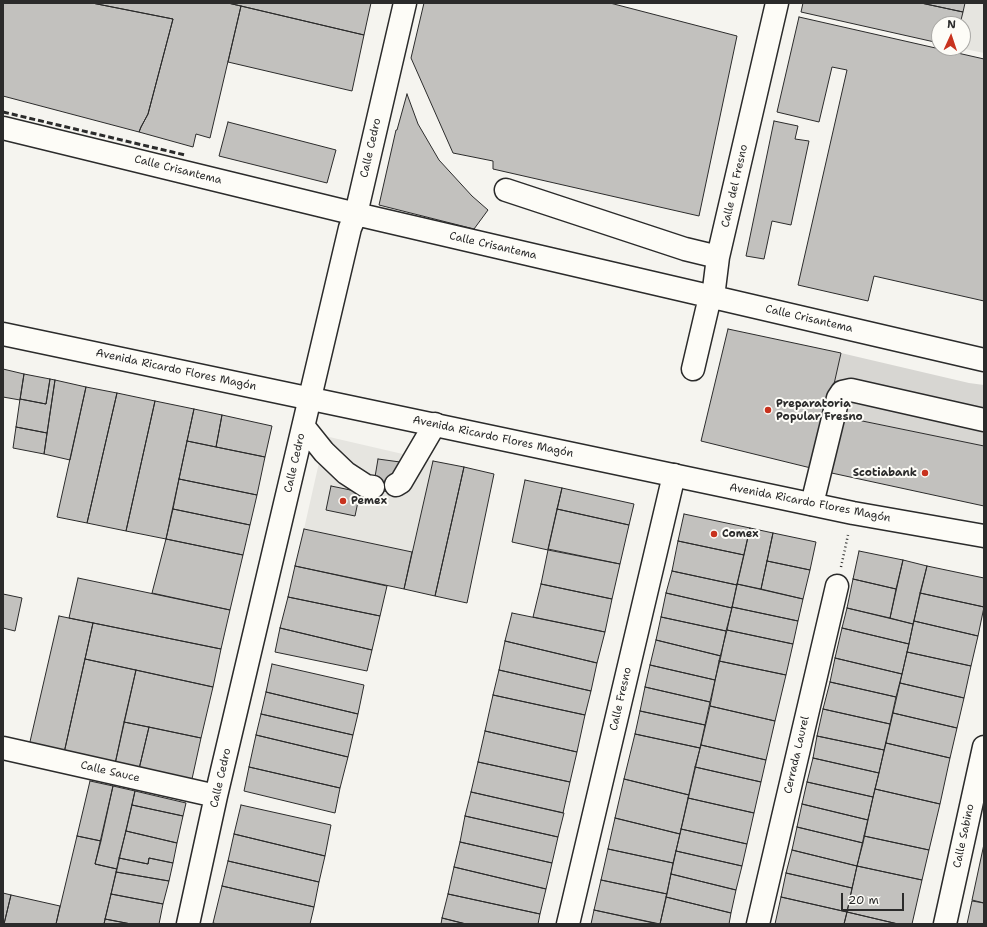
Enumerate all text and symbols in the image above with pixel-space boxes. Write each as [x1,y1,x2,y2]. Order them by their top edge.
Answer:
north arrow [931,16,971,56]
text: N [947,17,956,32]
street label: Calle Cedro [358,117,384,179]
street label: Calle del Fresno [719,143,751,229]
street label: Calle Crisantema [133,153,223,187]
street label: Calle Crisantema [448,229,538,263]
street label: Calle Crisantema [764,302,854,336]
street label: Avenida Ricardo Flores Magón [94,346,258,394]
place label: Preparatoria Popular Fresno [776,397,863,423]
marker: Preparatoria Popular Fresno [763,405,773,415]
street label: Avenida Ricardo Flores Magón [411,413,575,461]
street label: Calle Cedro [282,432,308,494]
place label: Scotiabank [853,466,917,480]
marker: Scotiabank [920,468,930,478]
street label: Avenida Ricardo Flores Magón [728,481,892,525]
place label: Pemex [351,494,387,508]
marker: Pemex [338,496,348,506]
place label: Comex [722,527,759,541]
marker: Comex [709,529,719,539]
street label: Calle Fresno [607,666,635,732]
street label: Cerrada Laurel [782,715,812,795]
street label: Calle Cedro [208,747,234,809]
street label: Calle Sauce [79,759,141,785]
street label: Calle Sabino [951,803,977,869]
scale bar [843,885,906,911]
text: 20 m [848,892,879,908]

